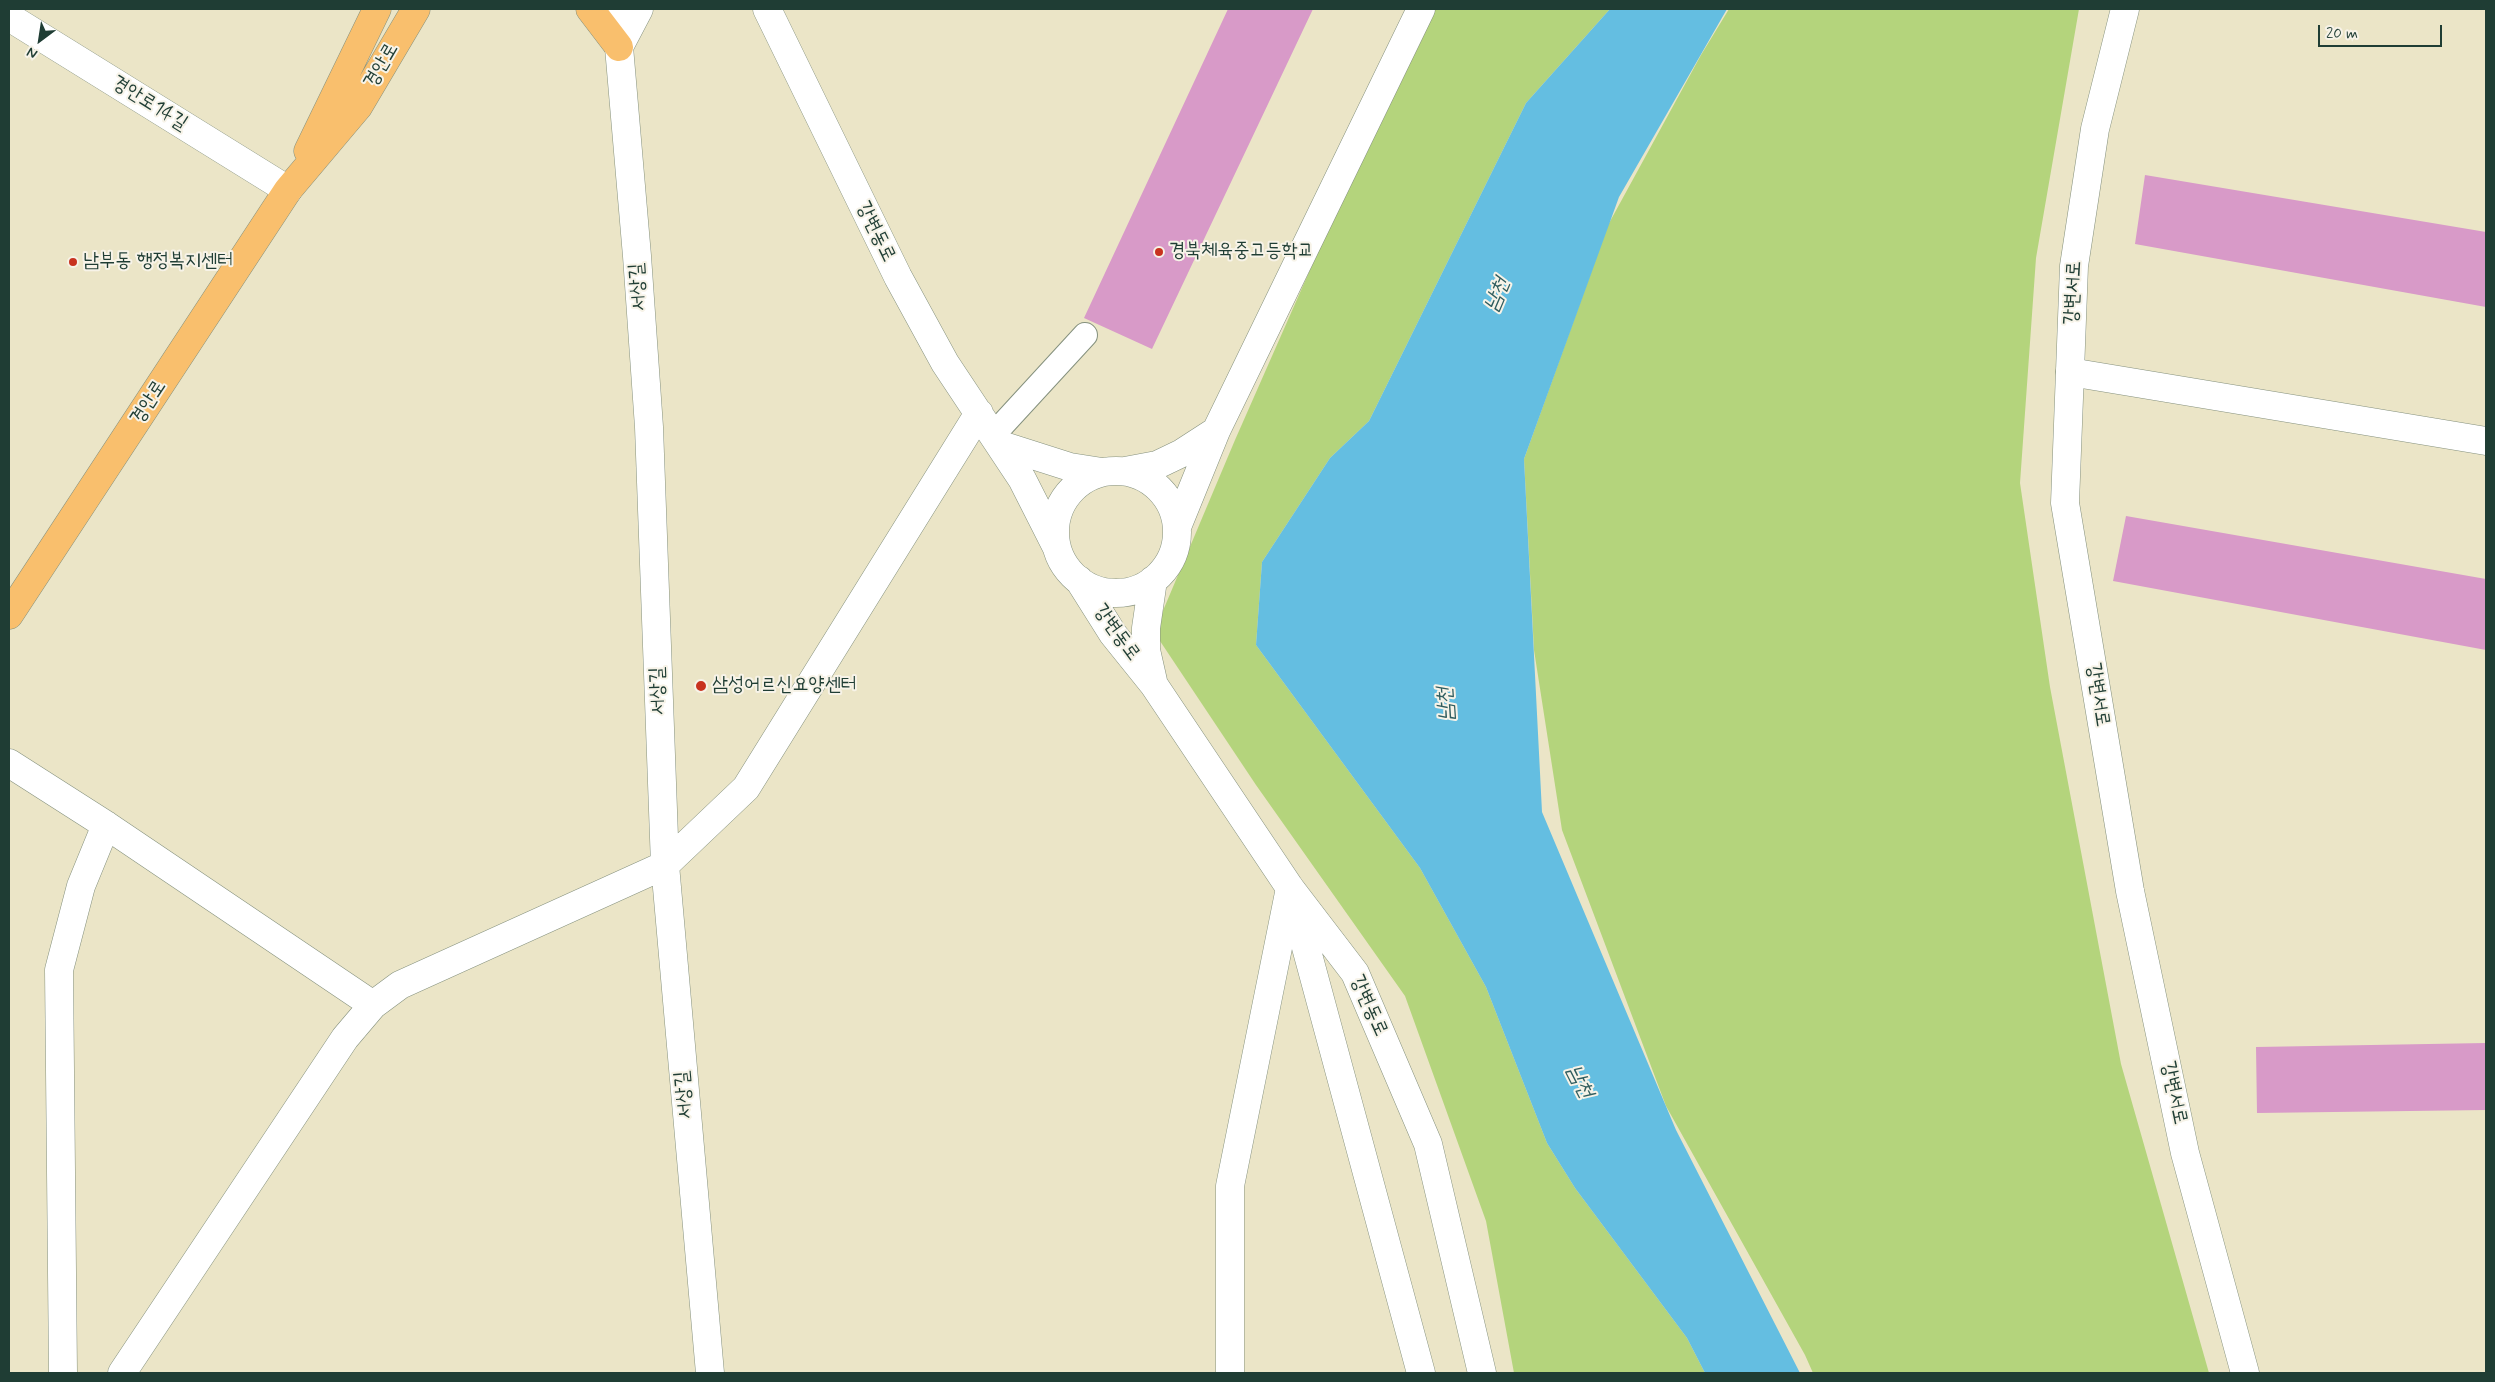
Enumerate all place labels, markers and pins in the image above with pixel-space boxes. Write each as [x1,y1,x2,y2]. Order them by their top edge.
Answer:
place label: 경북체육중고등학교 [1169,240,1314,264]
marker: 경북체육중고등학교 [1153,246,1165,258]
place label: 남부동 행정복지센터 [83,250,233,274]
marker: 남부동 행정복지센터 [67,256,79,268]
place label: 삼성어르신요양센터 [712,674,857,698]
marker: 삼성어르신요양센터 [694,679,708,693]

